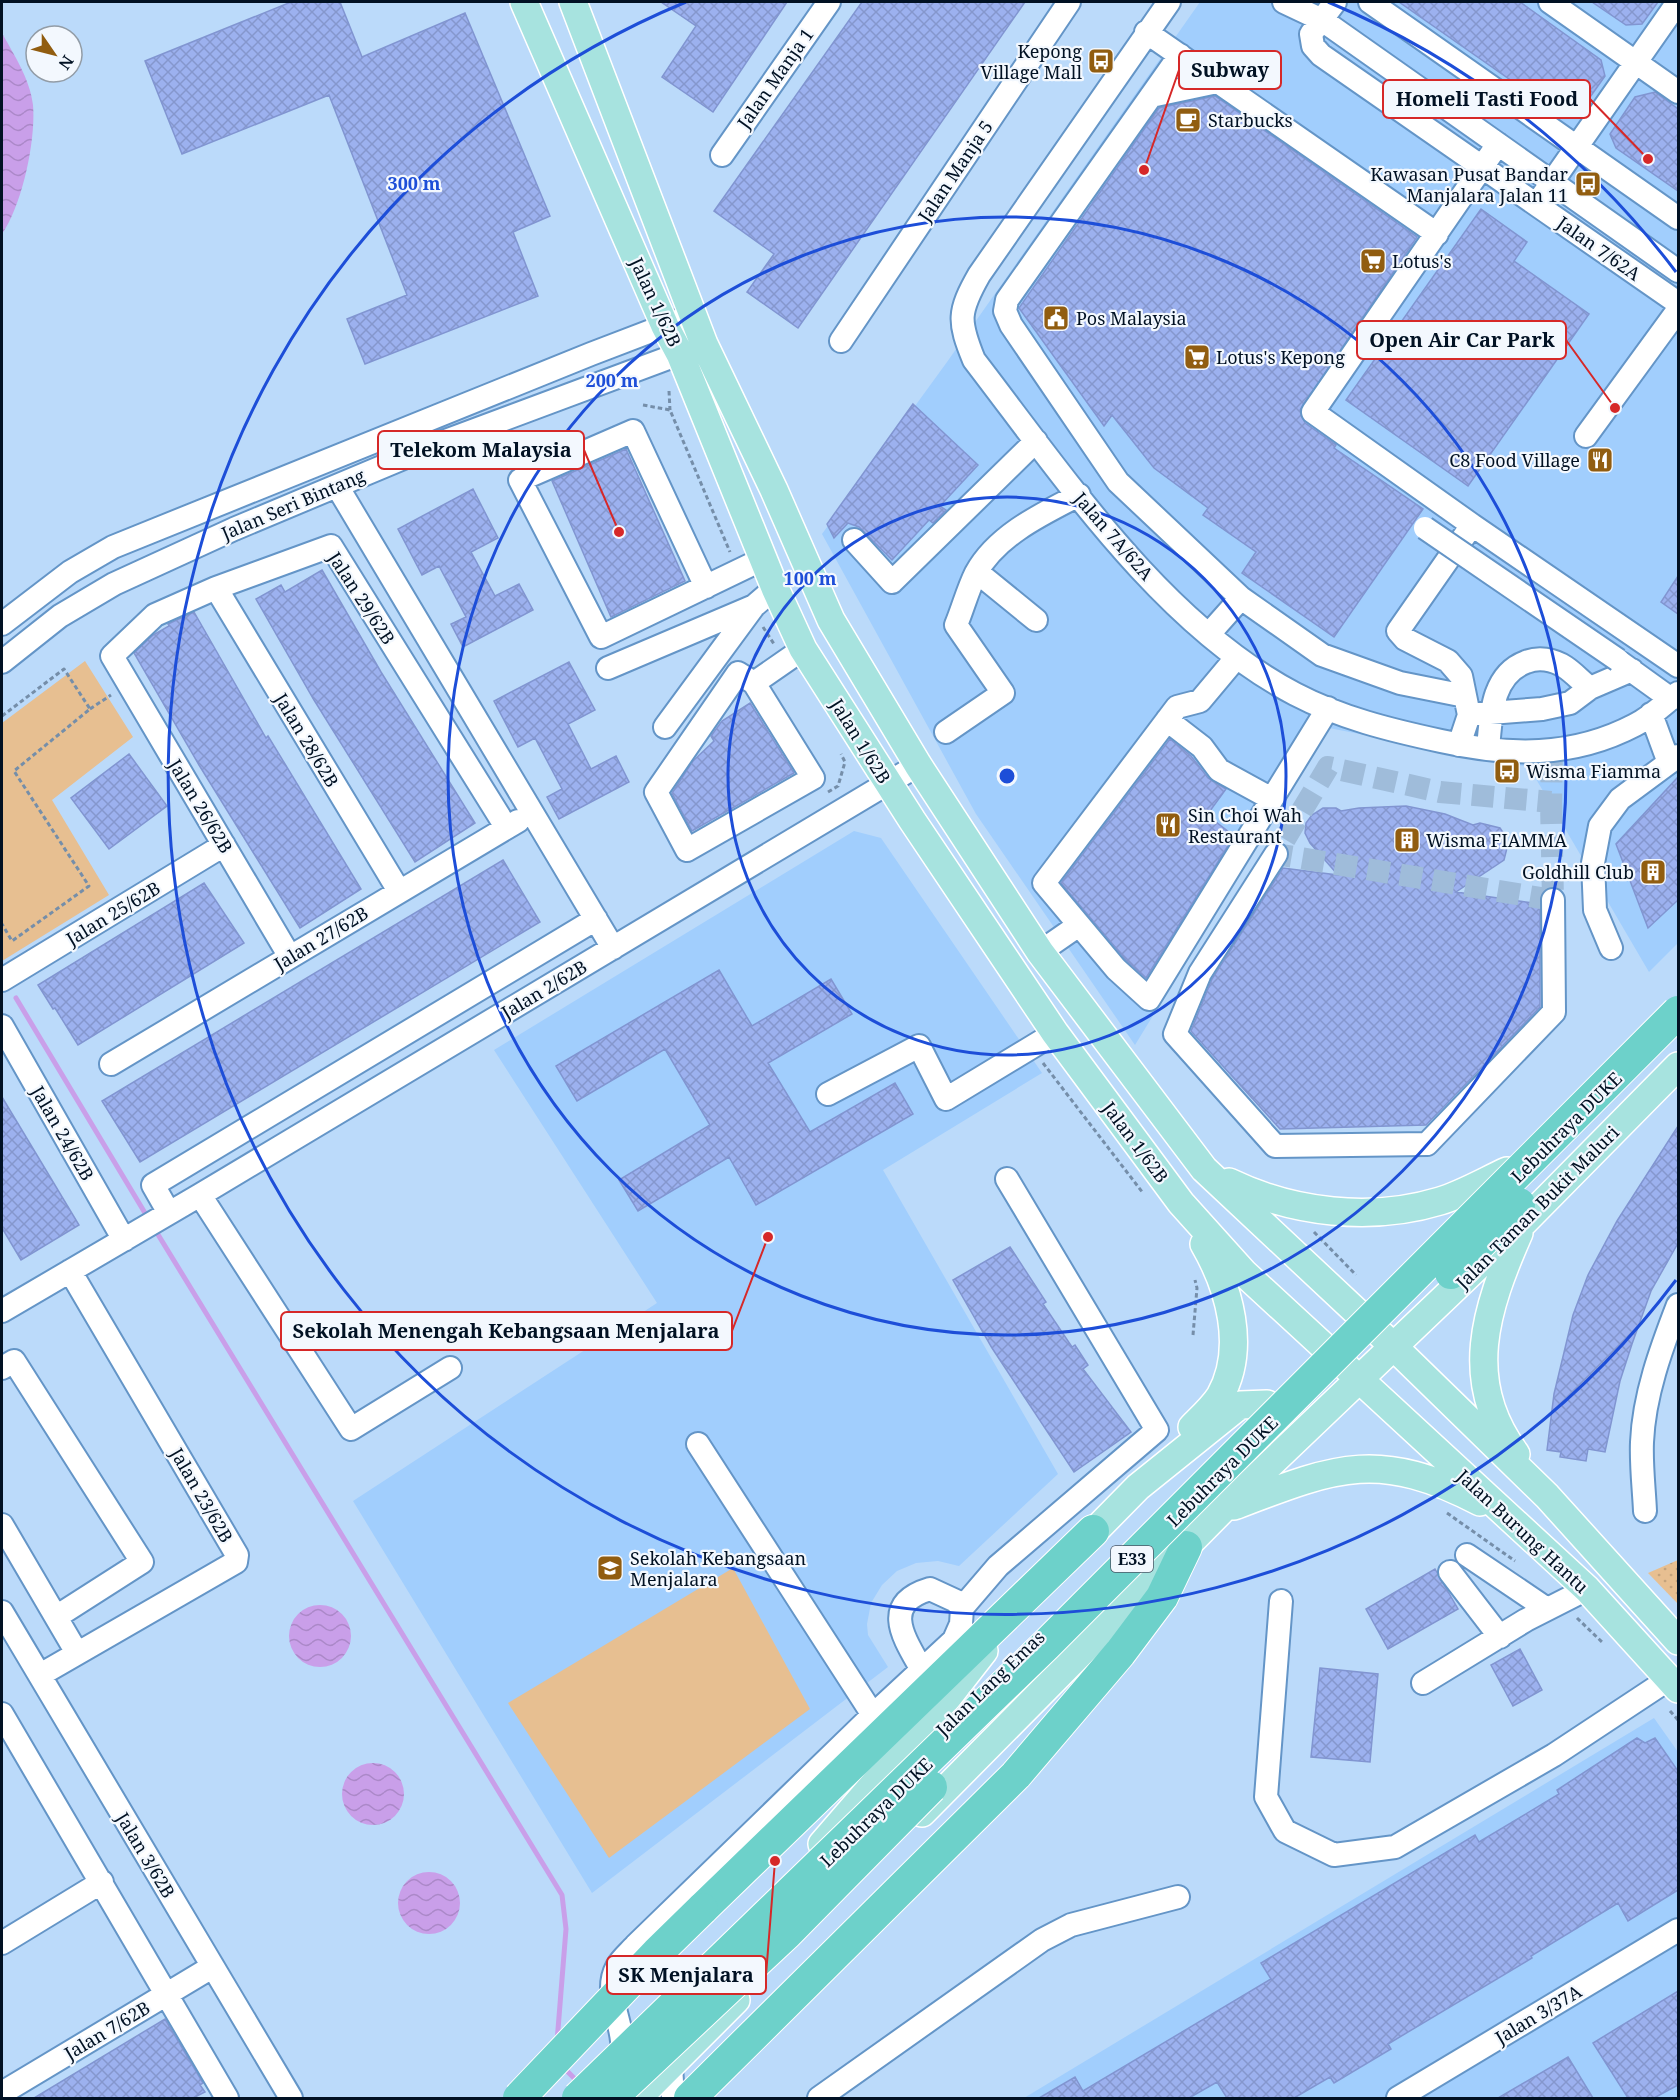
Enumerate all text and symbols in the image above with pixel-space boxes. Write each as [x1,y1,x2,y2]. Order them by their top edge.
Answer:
street label: Jalan Manja 1 [731,23,819,134]
north arrow [24,24,84,84]
place label: Kepong Village Mall [981,39,1082,84]
bus stop icon: Kepong Village Mall [1086,46,1116,76]
text: N [53,51,79,74]
callout: Subway [1179,51,1281,89]
text: Subway [1191,56,1270,83]
callout: Homeli Tasti Food [1383,80,1590,118]
text: Homeli Tasti Food [1396,85,1578,112]
cafe icon: Starbucks [1173,105,1203,135]
place label: Starbucks [1208,108,1293,132]
street label: Jalan Manja 5 [912,116,998,227]
place label: Kawasan Pusat Bandar Manjalara Jalan 11 [1370,162,1569,207]
bus stop icon: Kawasan Pusat Bandar Manjalara Jalan 11 [1573,169,1603,199]
text: 300 m [388,171,441,195]
street label: Jalan 7/62A [1552,210,1646,286]
supermarket icon: Lotus's [1358,246,1388,276]
place label: Lotus's [1392,249,1452,273]
street label: Jalan 1/62B [624,253,687,350]
public building icon: Pos Malaysia [1041,303,1071,333]
place label: Pos Malaysia [1076,306,1187,330]
callout: Open Air Car Park [1357,321,1566,359]
text: Open Air Car Park [1369,326,1555,353]
supermarket icon: Lotus's Kepong [1182,342,1212,372]
place label: Lotus's Kepong [1216,345,1345,369]
text: 200 m [586,368,639,392]
callout: Telekom Malaysia [378,431,584,469]
text: Telekom Malaysia [390,436,572,463]
restaurant icon: C8 Food Village [1585,445,1615,475]
place label: C8 Food Village [1449,448,1580,472]
street label: Jalan Seri Bintang [217,463,369,545]
street label: Jalan 7A/62A [1068,486,1159,585]
street label: Jalan 29/62B [323,546,401,649]
text: 100 m [784,566,837,590]
street label: Jalan 28/62B [269,688,345,792]
street label: Jalan 1/62B [825,693,897,788]
street label: Jalan 26/62B [163,754,239,858]
bus stop icon: Wisma Fiamma [1492,756,1522,786]
place label: Wisma Fiamma [1526,759,1661,783]
centre of rings [997,766,1017,786]
place label: Sin Choi Wah Restaurant [1188,803,1302,848]
restaurant icon: Sin Choi Wah Restaurant [1153,810,1183,840]
building icon: Wisma FIAMMA [1392,825,1422,855]
place label: Wisma FIAMMA [1426,828,1567,852]
building icon: Goldhill Club [1638,857,1668,887]
place label: Goldhill Club [1522,860,1634,884]
street label: Jalan 25/62B [61,875,165,951]
street label: Jalan 27/62B [269,900,373,976]
street label: Jalan 2/62B [496,954,591,1024]
street label: Lebuhraya DUKE [1505,1066,1627,1188]
street label: Jalan 24/62B [26,1080,100,1185]
street label: Jalan 1/62B [1097,1096,1174,1187]
street label: Jalan Taman Bukit Maluri [1450,1120,1624,1294]
callout: Sekolah Menengah Kebangsaan Menjalara [281,1312,732,1350]
text: Sekolah Menengah Kebangsaan Menjalara [293,1317,719,1344]
street label: Lebuhraya DUKE [1161,1410,1283,1532]
street label: Jalan 23/62B [165,1442,239,1547]
street label: Jalan Burung Hantu [1451,1463,1594,1599]
place label: Sekolah Kebangsaan Menjalara [630,1546,807,1591]
road number: E33 [1111,1546,1153,1572]
school or university icon: Sekolah Kebangsaan Menjalara [595,1553,625,1583]
street label: Jalan Lang Emas [930,1625,1050,1742]
street label: Lebuhraya DUKE [815,1752,937,1872]
street label: Jalan 3/62B [111,1807,181,1902]
callout: SK Menjalara [607,1956,766,1994]
text: SK Menjalara [618,1961,754,1988]
street label: Jalan 3/37A [1490,1979,1586,2050]
street label: Jalan 7/62B [59,1995,154,2065]

